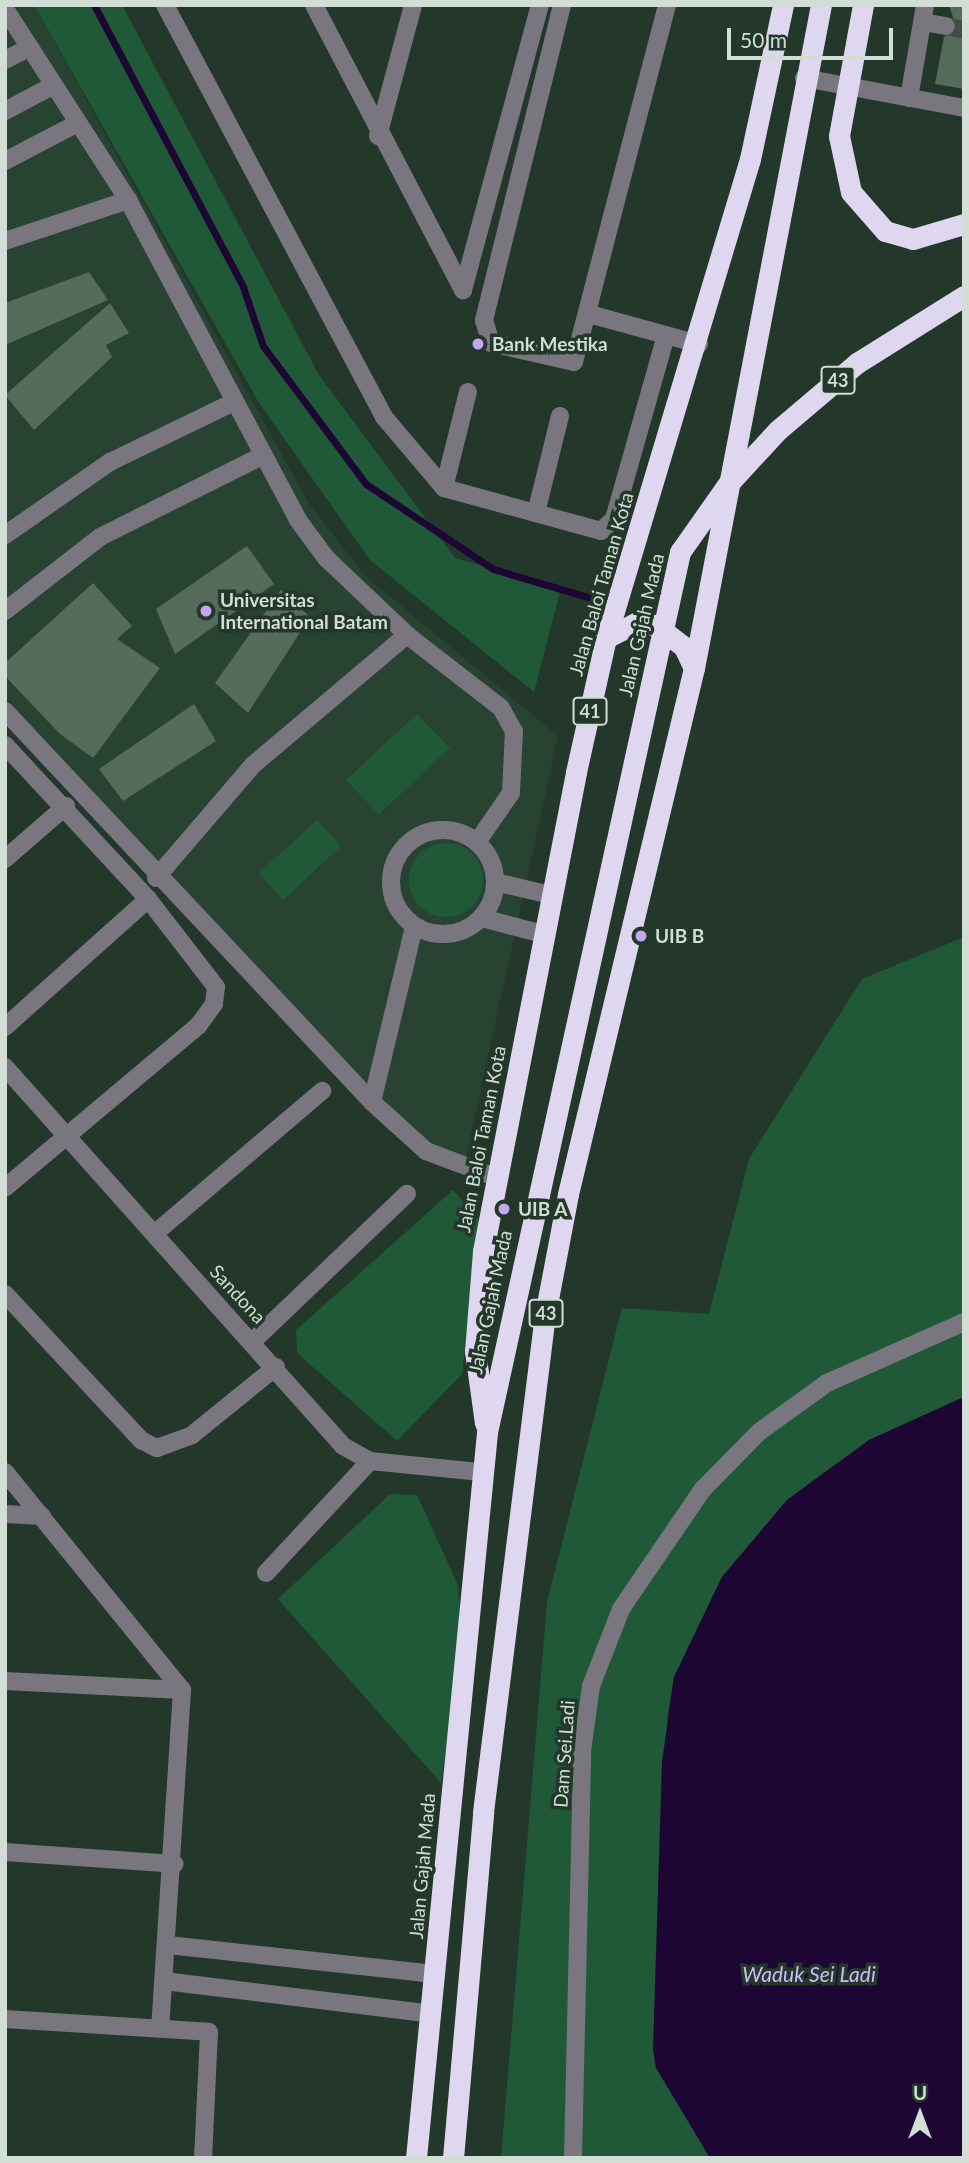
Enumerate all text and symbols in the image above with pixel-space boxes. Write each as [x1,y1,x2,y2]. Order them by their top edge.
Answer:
scale bar [731,14,897,58]
text: 50 m [740,27,787,52]
place label: Bank Mestika [492,333,608,355]
marker: Bank Mestika [470,336,486,352]
road number: 43 [820,366,856,394]
street label: Jalan Baloi Taman Kota [564,489,638,679]
street label: Jalan Gajah Mada [613,551,669,699]
place label: Universitas International Batam [220,589,388,633]
marker: Universitas International Batam [198,603,214,619]
road number: 41 [572,696,608,726]
place label: UIB B [655,925,704,947]
marker: UIB B [633,928,649,944]
street label: Jalan Baloi Taman Kota [452,1043,510,1235]
place label: UIB A [518,1198,568,1220]
marker: UIB A [496,1201,512,1217]
street label: Jalan Gajah Mada [464,1228,516,1376]
street label: Sandona [205,1260,271,1328]
road number: 43 [528,1298,564,1328]
street label: Dam Sei.Ladi [549,1699,579,1809]
street label: Jalan Gajah Mada [404,1792,440,1940]
water label: Waduk Sei Ladi [742,1961,876,1987]
north arrow [885,2079,955,2149]
text: U [913,2081,927,2104]

